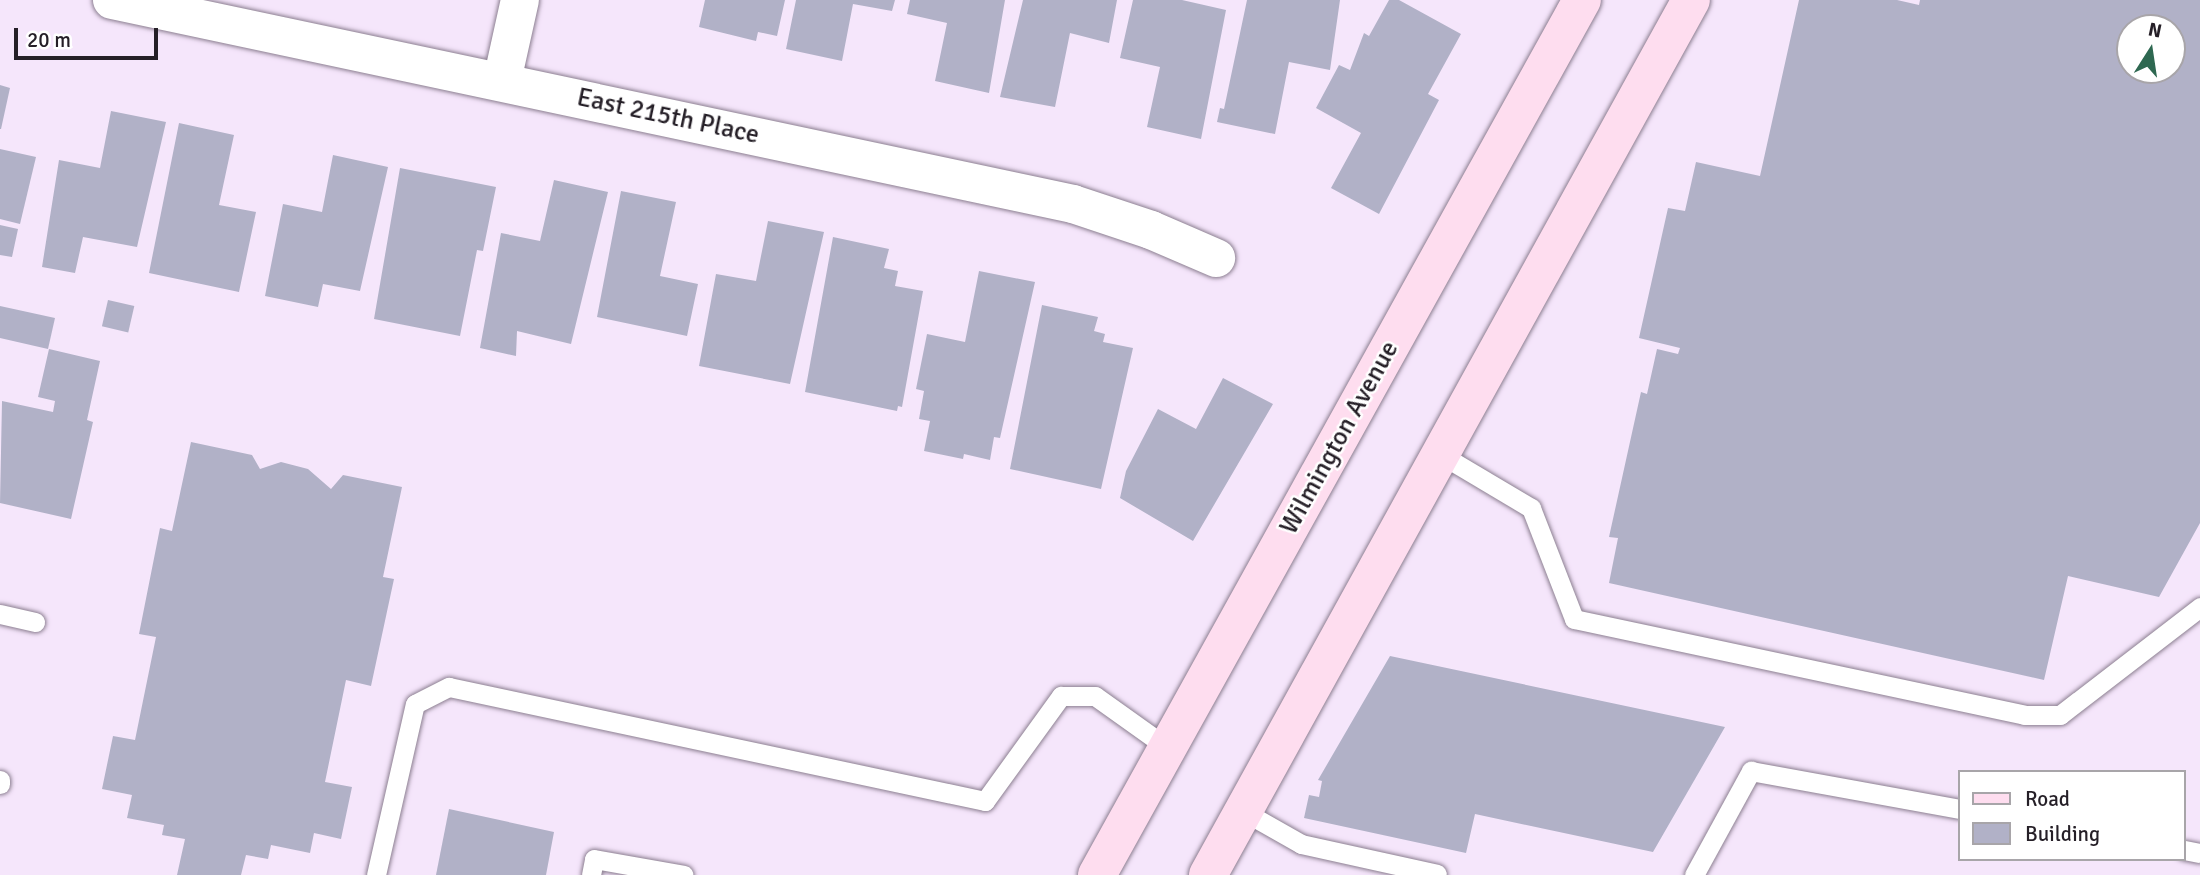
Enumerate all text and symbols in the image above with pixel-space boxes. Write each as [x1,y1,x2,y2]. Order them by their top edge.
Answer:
scale bar [18,14,161,58]
north arrow [2116,14,2186,84]
text: N [2146,17,2164,44]
text: 20 m [27,27,71,53]
street label: East 215th Place [574,82,762,152]
street label: Wilmington Avenue [1274,336,1406,540]
legend [1958,770,2186,861]
text: Road [2025,786,2070,812]
text: Building [2025,821,2100,847]

